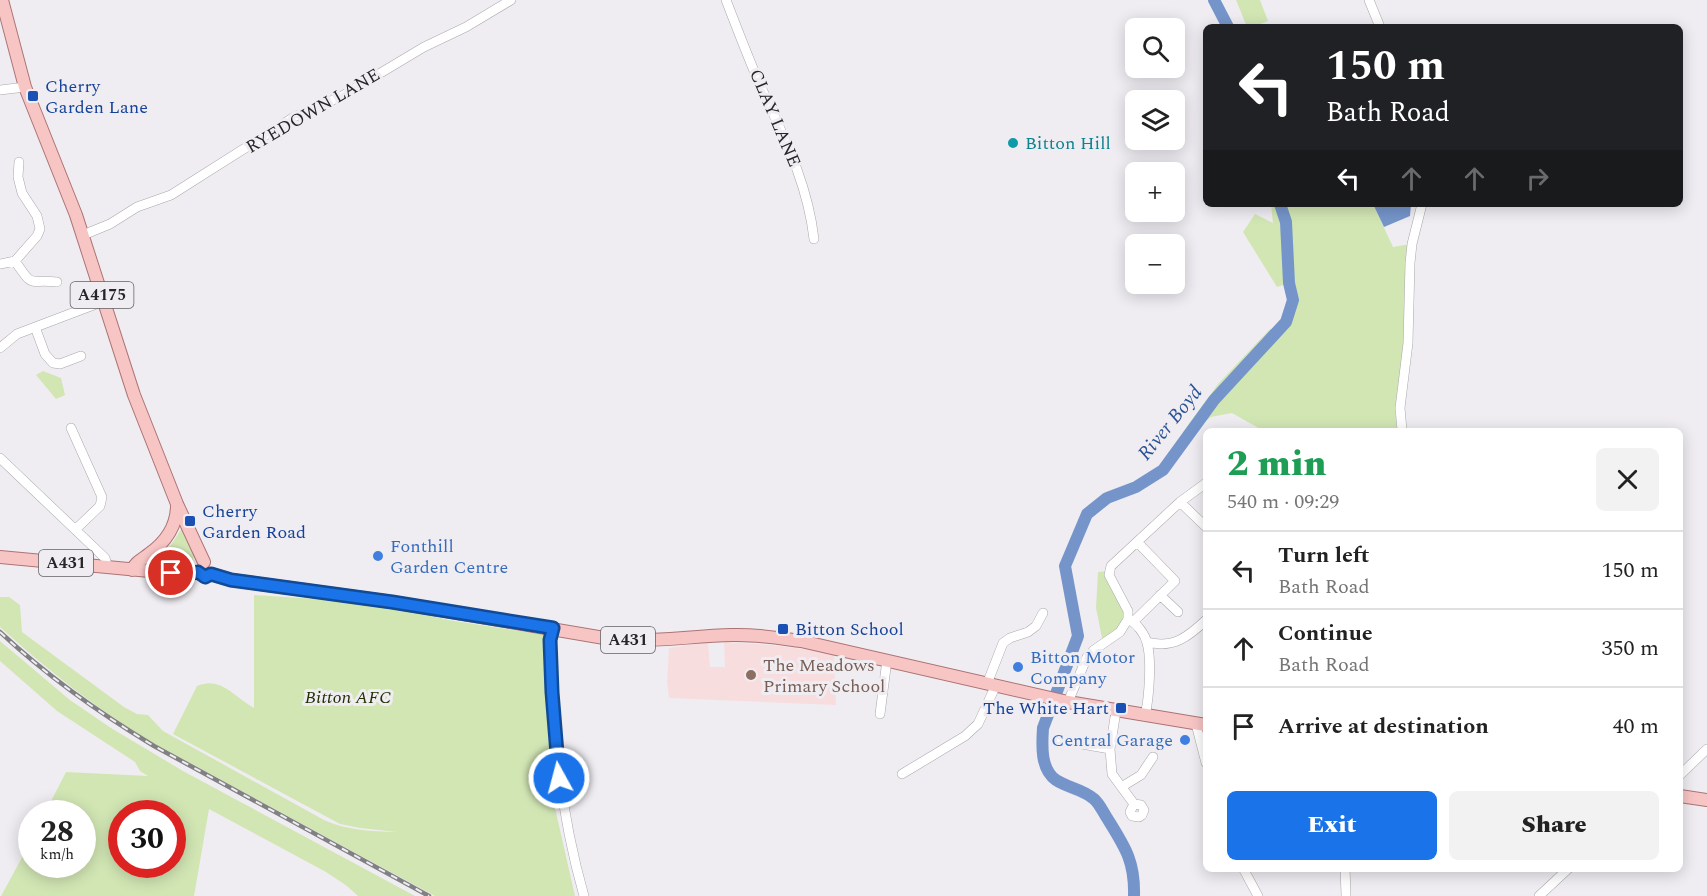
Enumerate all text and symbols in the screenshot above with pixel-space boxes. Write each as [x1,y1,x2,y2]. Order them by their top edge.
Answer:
map controls [1125,18,1185,294]
button: search [1125,18,1185,78]
text: 150 m [1326,35,1445,98]
icon: left [1227,48,1305,126]
street label: RYEDOWN LANE [241,61,385,161]
street label: CLAY LANE [742,65,808,171]
place label: Cherry Garden Lane [45,73,148,121]
marker: Cherry Garden Lane [26,89,40,103]
button: layers [1125,90,1185,150]
text: Bath Road [1326,92,1450,134]
place label: Bitton Hill [1025,130,1111,157]
marker: Bitton Hill [1006,136,1020,150]
button: + [1125,162,1185,222]
icon: left [1332,162,1365,195]
icon: ahead [1395,162,1428,195]
icon: ahead [1458,162,1491,195]
icon: right [1521,162,1554,195]
button: − [1125,234,1185,294]
road number: A4175 [70,282,134,308]
water label: River Boyd [1130,379,1210,467]
text: 2 min [1227,437,1327,492]
button: close [1596,448,1659,511]
text: 540 m · 09:29 [1227,487,1339,517]
place label: Cherry Garden Road [202,498,306,546]
marker: Cherry Garden Road [183,514,197,528]
place label: Fonthill Garden Centre [390,533,508,581]
text: Turn left [1278,539,1370,572]
pin [145,547,196,598]
marker: Fonthill Garden Centre [371,549,385,563]
road number: A431 [39,550,93,576]
icon: left [1227,554,1260,587]
text: 150 m [1602,554,1659,587]
icon: arrive [154,556,187,589]
text: Bath Road [1278,572,1370,602]
place label: Bitton School [795,616,904,643]
text: Continue [1278,617,1373,650]
marker: Bitton School [776,622,790,636]
road number: A431 [601,627,655,653]
icon: ahead [1227,632,1260,665]
text: 350 m [1602,632,1659,665]
place label: Bitton Motor Company [1030,644,1135,692]
text: Bath Road [1278,650,1370,680]
place label: The Meadows Primary School [763,652,885,700]
marker: Bitton Motor Company [1011,660,1025,674]
marker: The Meadows Primary School [744,668,758,682]
park label: Bitton AFC [305,684,391,711]
place label: The White Hart [983,695,1109,722]
marker: The White Hart [1114,701,1128,715]
icon: arrive [1227,710,1260,743]
text: Arrive at destination [1278,710,1489,743]
text: 40 m [1613,710,1659,743]
place label: Central Garage [1051,727,1173,754]
marker: Central Garage [1178,733,1192,747]
position arrow [527,746,591,810]
button: Exit [1227,791,1437,860]
button: Share [1449,791,1659,860]
speed limit sign: 30 [108,800,186,878]
text: 28 [40,809,74,855]
text: km/h [40,843,74,866]

